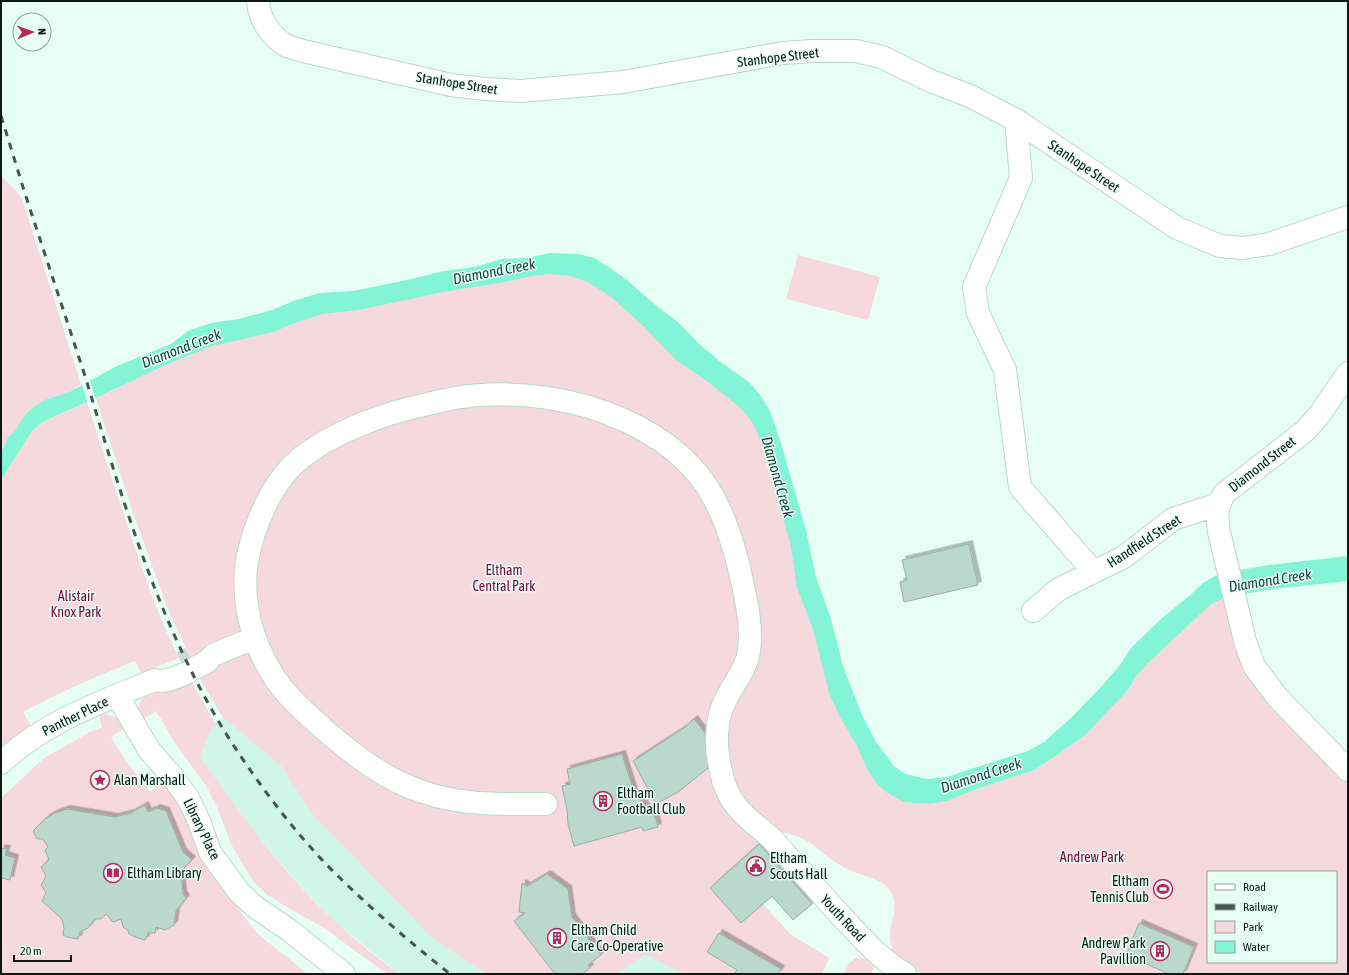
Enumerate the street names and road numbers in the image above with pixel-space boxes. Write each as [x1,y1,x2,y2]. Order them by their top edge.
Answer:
street label: Stanhope Street [736,44,820,70]
street label: Stanhope Street [415,69,499,97]
street label: Stanhope Street [1045,136,1123,196]
street label: Diamond Street [1225,433,1299,495]
street label: Handfield Street [1104,511,1184,571]
street label: Panther Place [39,693,111,739]
street label: Library Place [180,796,224,862]
street label: Youth Road [817,891,869,945]

